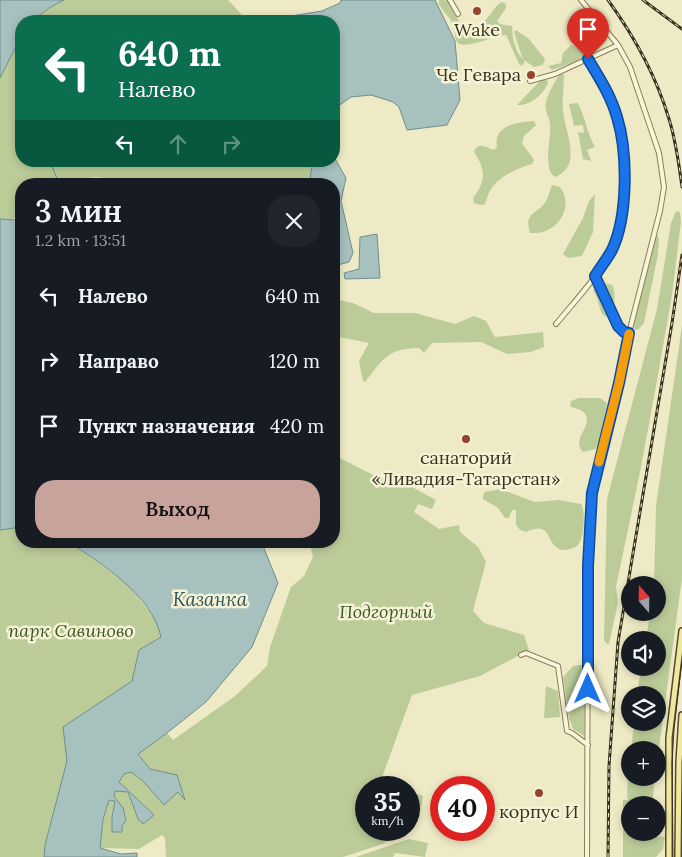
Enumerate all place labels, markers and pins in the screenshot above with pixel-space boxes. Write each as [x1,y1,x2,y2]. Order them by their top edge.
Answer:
marker: Wake [471,5,483,17]
pin [567,8,609,59]
place label: Wake [454,18,500,41]
place label: Че Гевара [436,63,521,86]
marker: Че Гевара [525,69,537,81]
marker: санаторий «Ливадия-Татарстан» [460,433,472,445]
place label: санаторий «Ливадия-Татарстан» [371,446,561,490]
marker: корпус И [533,787,545,799]
place label: корпус И [499,800,579,823]

